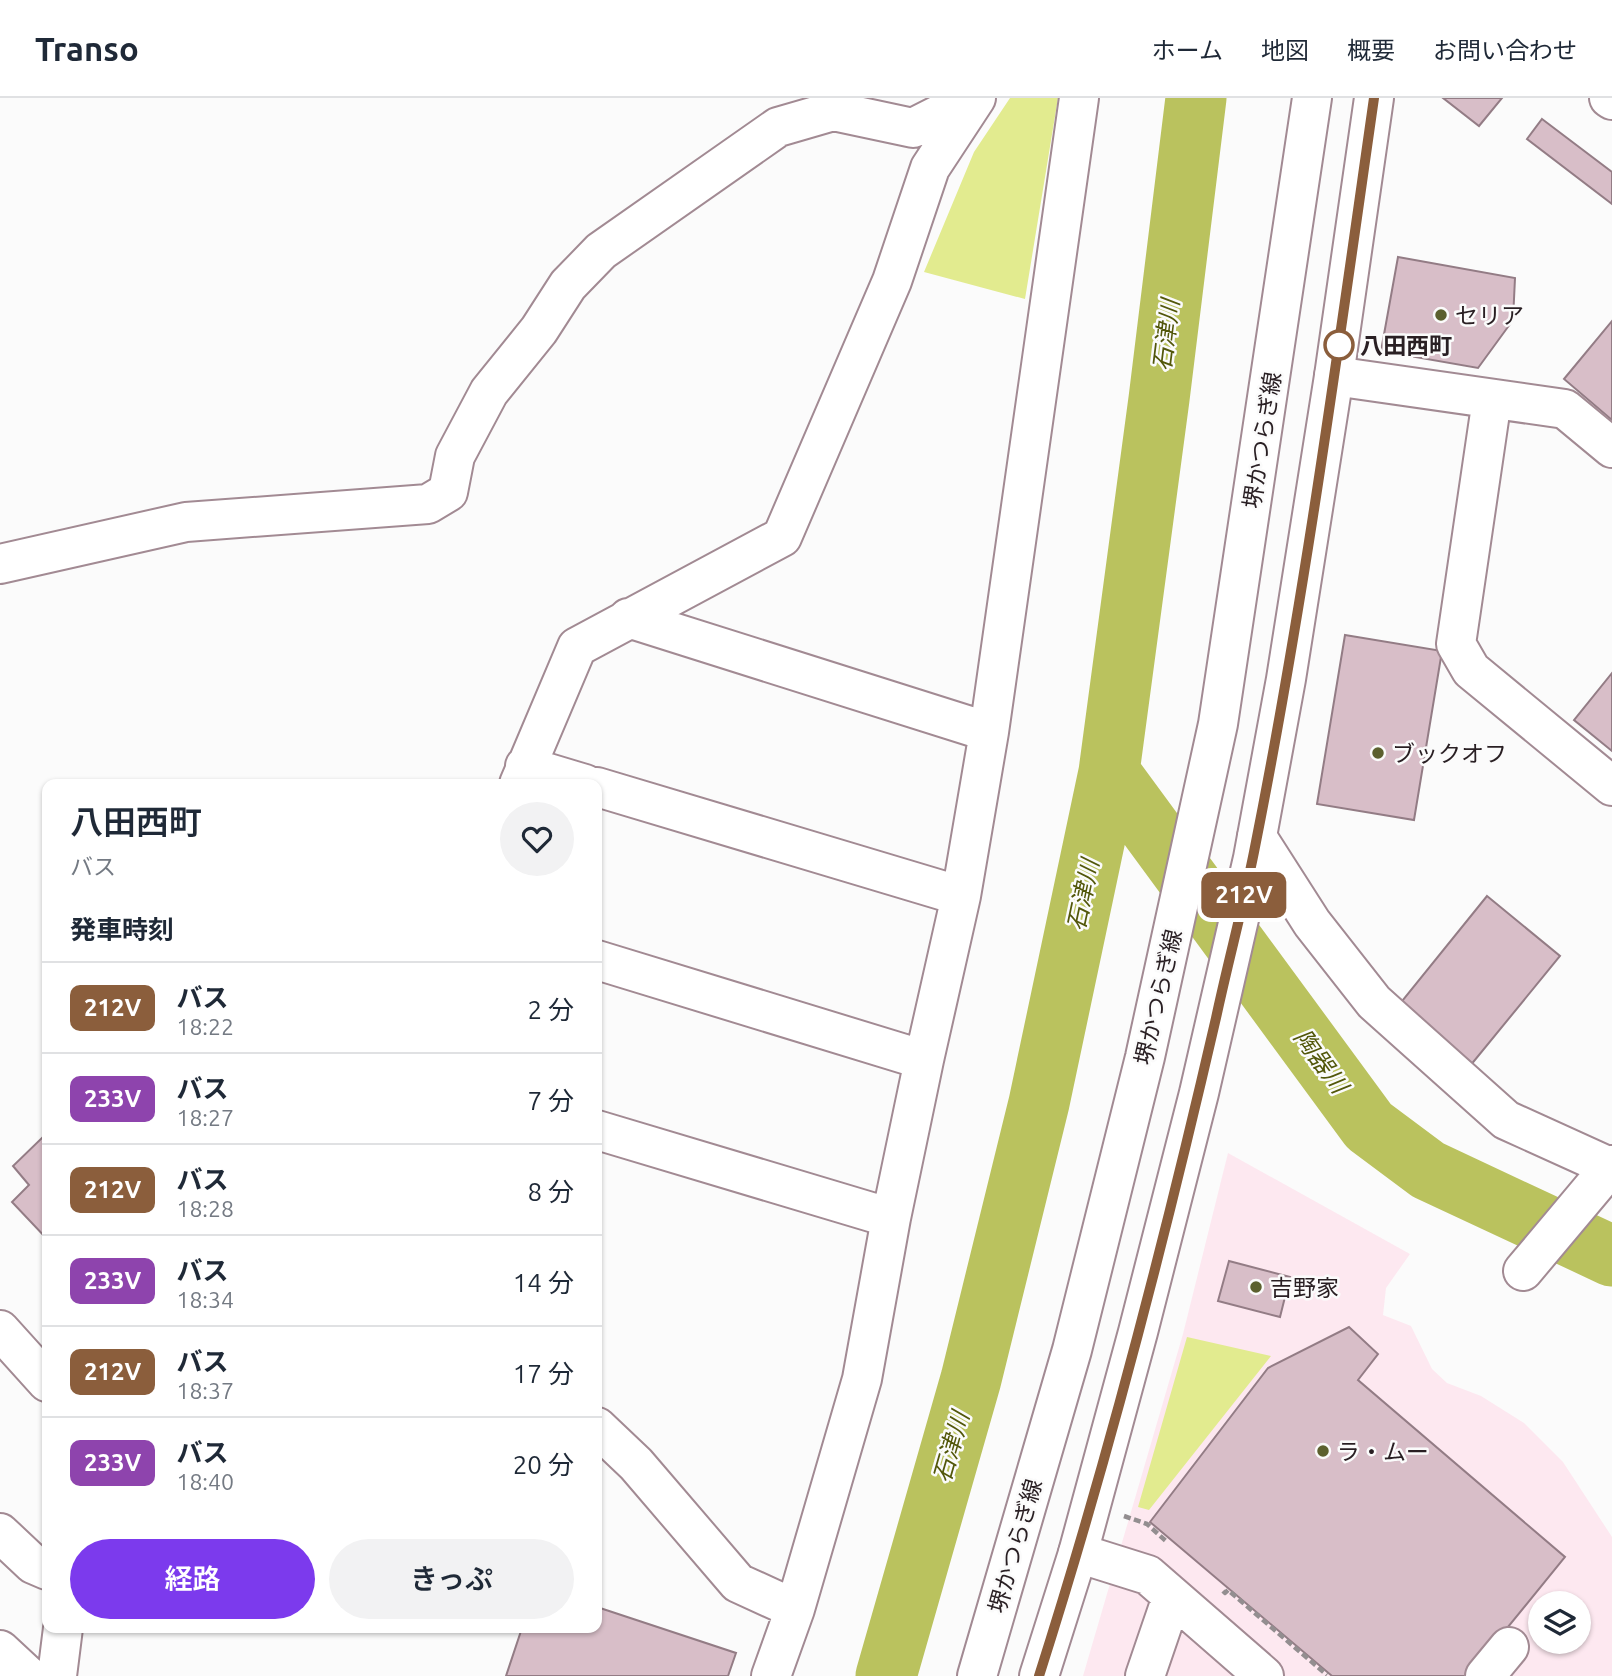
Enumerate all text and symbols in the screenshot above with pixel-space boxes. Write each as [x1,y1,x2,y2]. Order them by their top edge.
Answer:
text: Transo [35,30,139,67]
text: ホーム [1152,37,1223,64]
text: 地図 [1261,37,1309,64]
text: 概要 [1347,37,1395,64]
text: お問い合わせ [1433,37,1577,64]
water label: 石津川 [1148,295,1184,372]
place label: セリア [1455,303,1524,328]
marker: セリア [1433,307,1449,323]
marker: 八田西町 [1324,330,1354,360]
place label: 八田西町 [1360,333,1452,358]
street label: 堺かつらぎ線 [1239,370,1285,510]
place label: ブックオフ [1392,741,1507,766]
marker: ブックオフ [1370,745,1386,761]
button: heart [500,802,574,876]
text: 八田西町 [70,803,202,840]
text: バス [70,854,116,879]
water label: 石津川 [1062,854,1104,933]
line badge: 212V [1195,872,1293,918]
text: 212V [1215,881,1273,908]
text: 発車時刻 [70,915,174,944]
street label: 堺かつらぎ線 [1130,927,1186,1067]
text: バス [176,983,228,1012]
text: 212V [84,994,141,1021]
text: 2 分 [527,995,574,1024]
text: 18:22 [176,1014,234,1039]
water label: 陶器川 [1289,1024,1355,1100]
text: バス [176,1074,228,1103]
text: 233V [84,1085,141,1112]
text: 7 分 [527,1086,574,1115]
text: 18:27 [176,1105,234,1130]
text: バス [176,1165,228,1194]
text: 212V [84,1176,141,1203]
text: 8 分 [527,1177,574,1206]
text: 18:28 [176,1196,234,1221]
text: バス [176,1256,228,1285]
text: 233V [84,1267,141,1294]
text: 14 分 [513,1268,574,1297]
place label: 吉野家 [1270,1275,1339,1300]
marker: 吉野家 [1248,1279,1264,1295]
text: 18:34 [176,1287,234,1312]
text: バス [176,1347,228,1376]
text: 212V [84,1358,141,1385]
text: 17 分 [513,1359,574,1388]
text: 18:37 [176,1378,234,1403]
water label: 石津川 [928,1406,975,1485]
text: バス [176,1438,228,1467]
place label: ラ・ムー [1337,1439,1429,1464]
marker: ラ・ムー [1315,1443,1331,1459]
text: 233V [84,1449,141,1476]
text: 20 分 [513,1450,574,1479]
text: 18:40 [176,1469,234,1494]
street label: 堺かつらぎ線 [984,1476,1046,1616]
button: 経路 [70,1539,315,1619]
button: きっぷ [329,1539,574,1619]
map controls [1528,1591,1591,1654]
button: layers [1528,1591,1591,1654]

